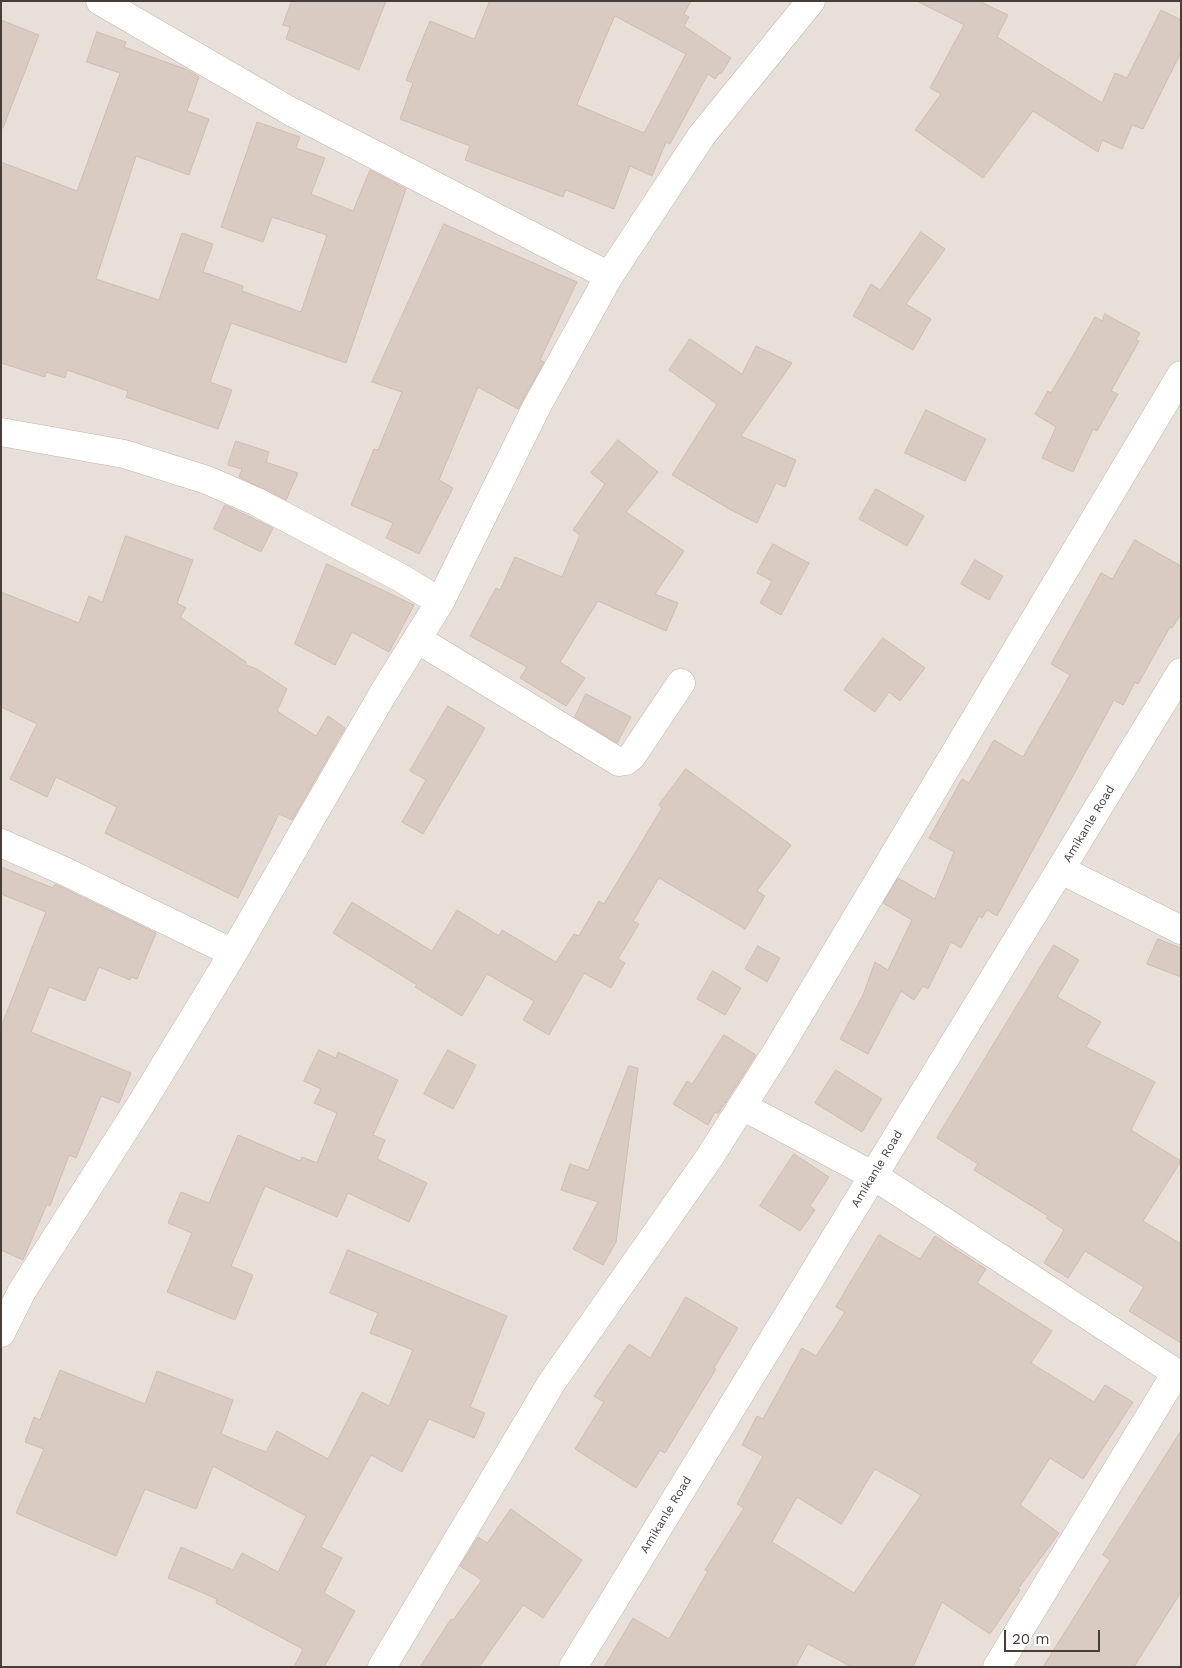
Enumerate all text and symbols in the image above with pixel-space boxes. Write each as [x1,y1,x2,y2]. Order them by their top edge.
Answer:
street label: Amikanle Road [1060,783,1118,865]
street label: Amikanle Road [848,1128,906,1210]
street label: Amikanle Road [637,1474,695,1556]
scale bar [1007,1620,1103,1652]
text: 20 m [1012,1630,1050,1648]

